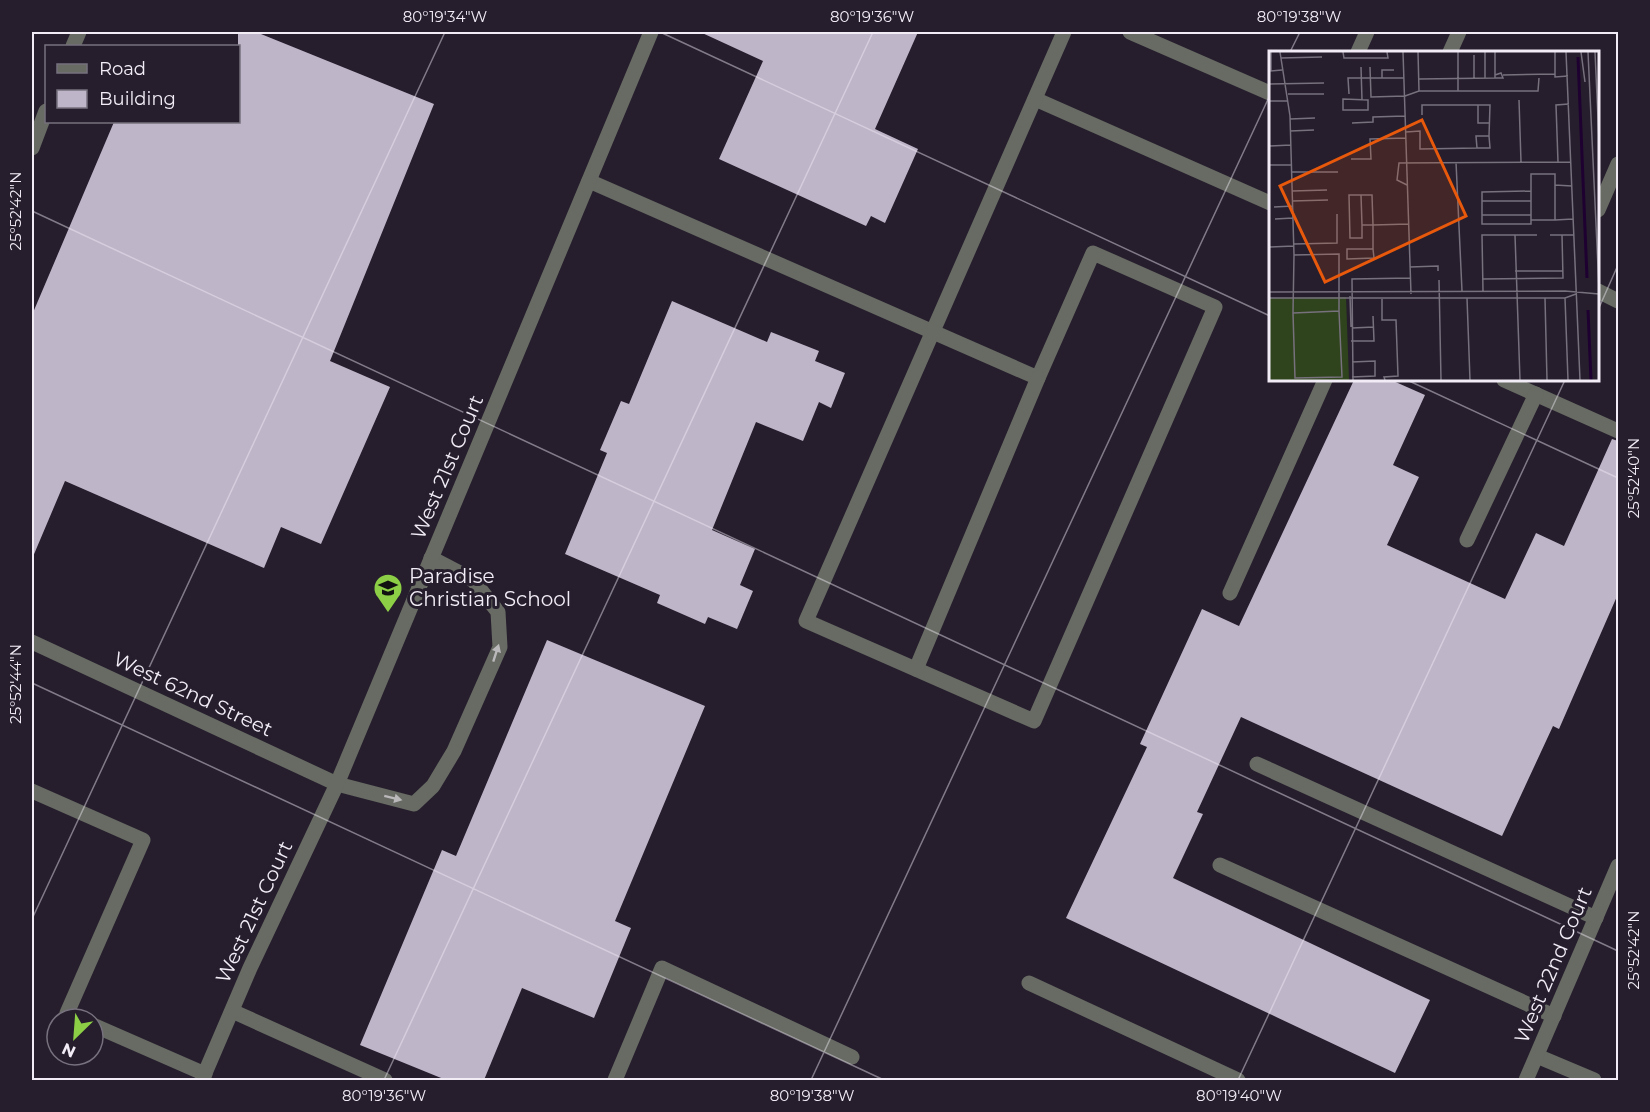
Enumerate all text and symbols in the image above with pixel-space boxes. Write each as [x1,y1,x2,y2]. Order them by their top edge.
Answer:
text: 80°19'34"W [403,7,488,26]
text: 80°19'36"W [830,7,914,26]
text: 80°19'38"W [1257,7,1342,26]
legend [45,45,240,123]
inset map [1269,51,1599,381]
text: Road [99,58,146,80]
text: Building [99,88,176,110]
text: 25°52'42"N [6,172,25,250]
street label: West 21st Court [406,391,488,543]
text: 25°52'40"N [1624,438,1643,518]
place label: Paradise Christian School [409,564,571,611]
school or university icon: Paradise Christian School [372,572,404,614]
text: 25°52'44"N [6,644,25,724]
one-way arrow [492,644,502,662]
street label: West 62nd Street [110,647,276,741]
one-way arrow [384,794,403,804]
street label: West 21st Court [211,837,297,987]
street label: West 22nd Court [1509,883,1597,1047]
text: 25°52'42"N [1624,911,1643,989]
north arrow [45,1007,105,1067]
text: N [59,1039,79,1061]
text: 80°19'36"W [342,1086,426,1105]
text: 80°19'38"W [770,1086,855,1105]
text: 80°19'40"W [1196,1086,1282,1105]

